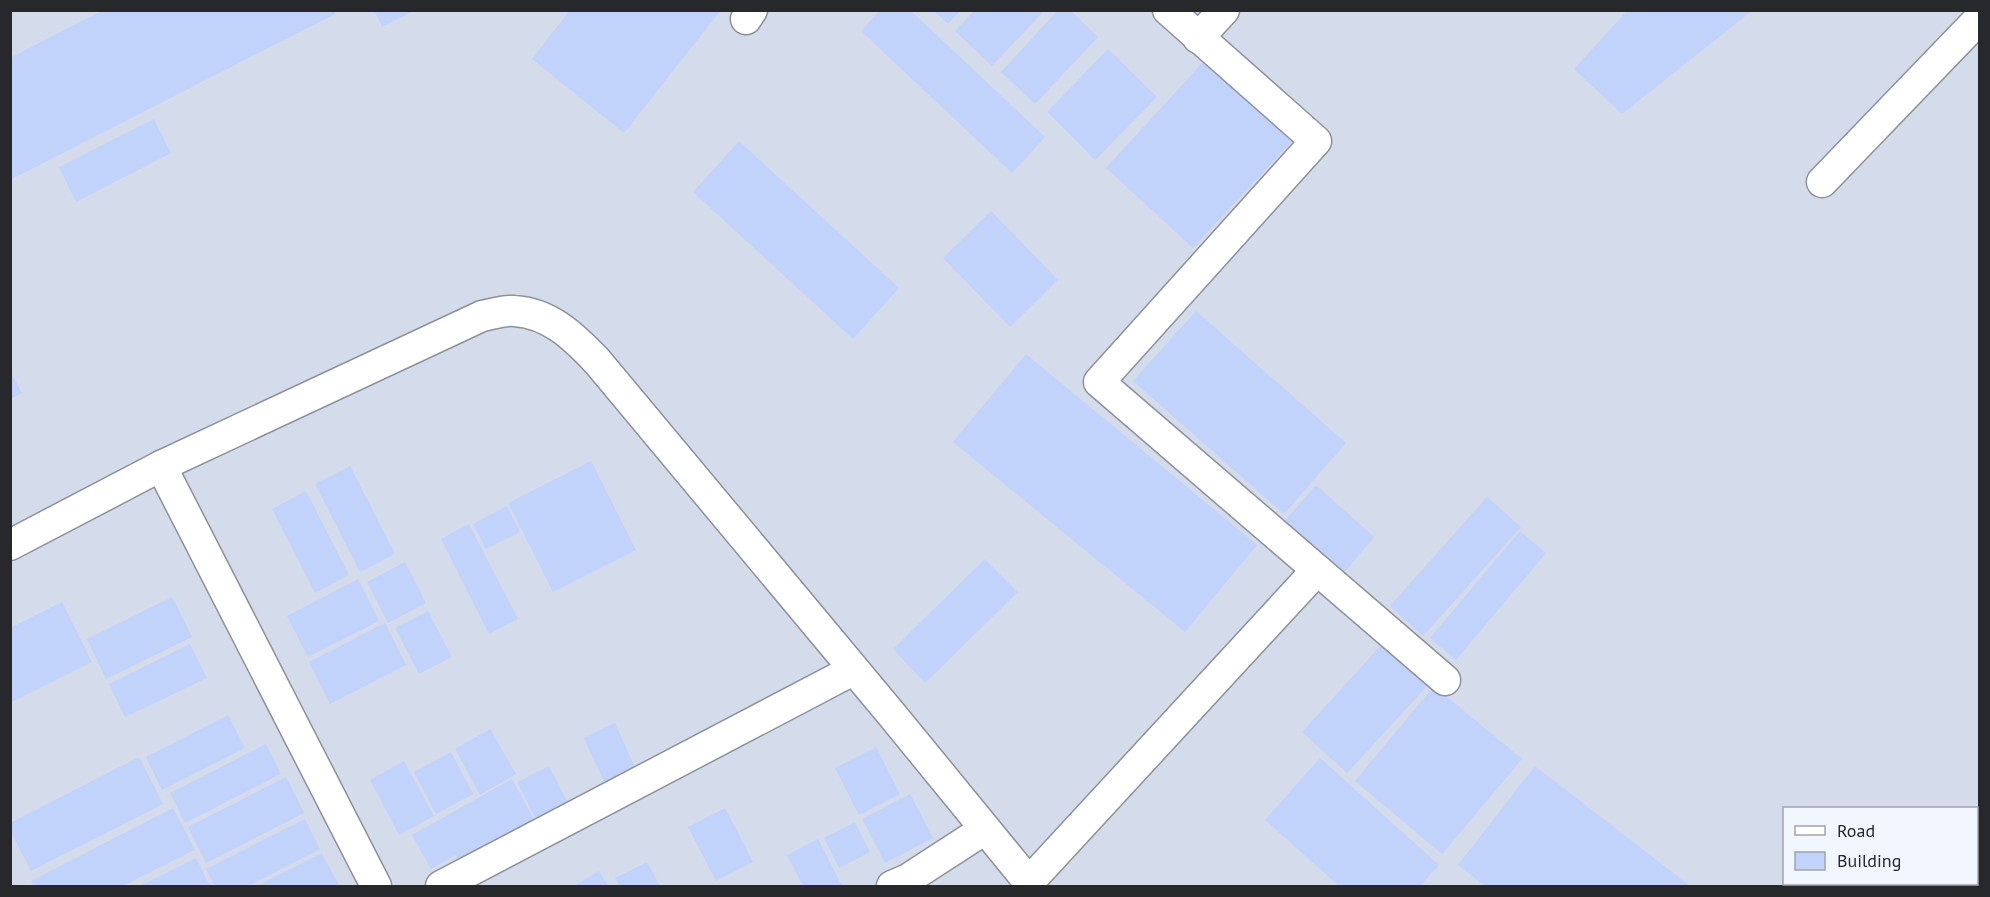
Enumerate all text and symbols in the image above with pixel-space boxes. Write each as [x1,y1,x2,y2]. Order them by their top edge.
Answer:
legend [1783,807,1978,885]
text: Road [1837,819,1875,842]
text: Building [1837,849,1901,872]

